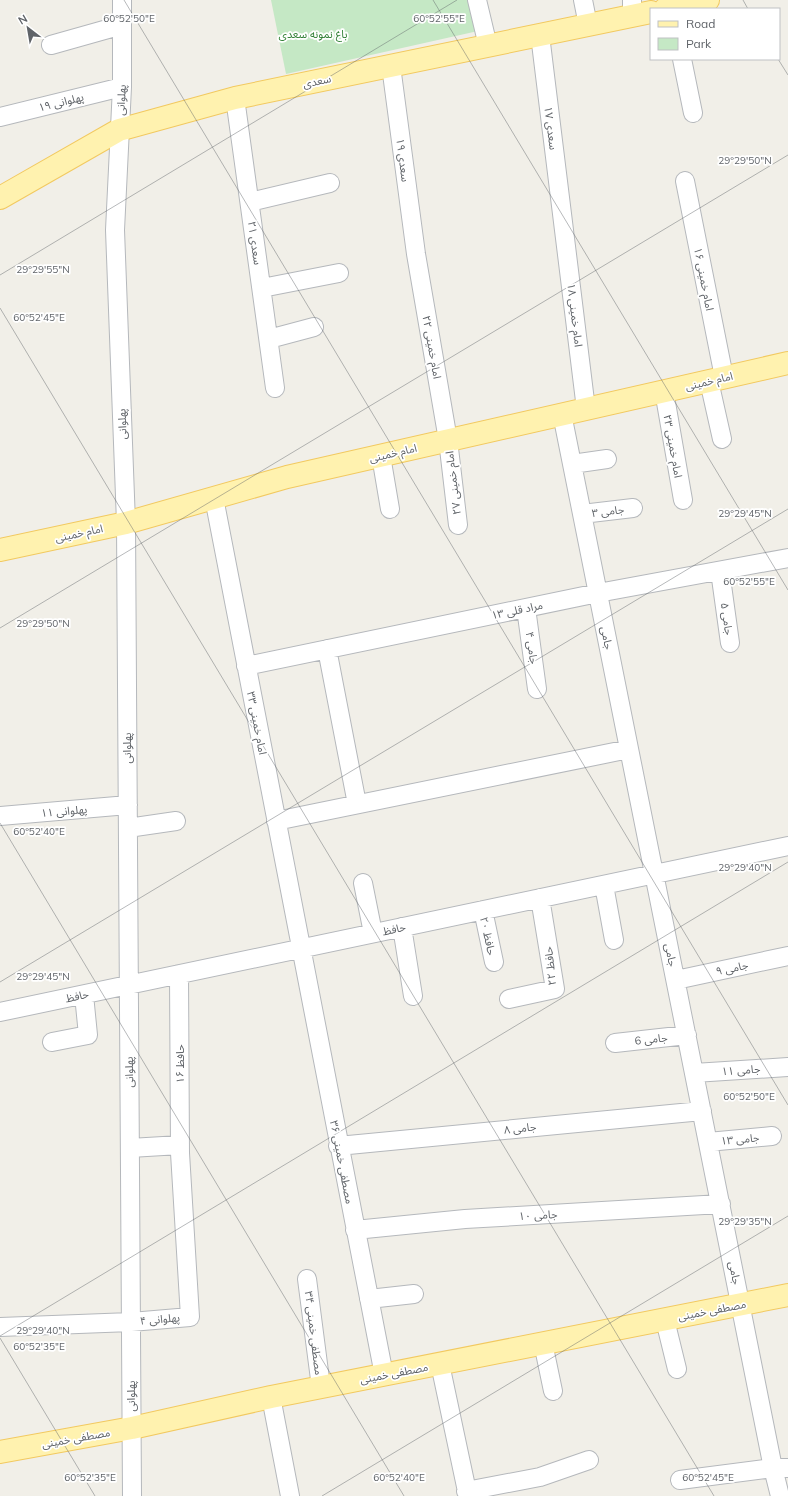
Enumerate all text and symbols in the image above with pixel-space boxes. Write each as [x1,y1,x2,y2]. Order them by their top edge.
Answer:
north arrow [8,8,48,48]
legend [650,8,780,60]
text: N [16,11,30,28]
text: 60°52'50"E [103,12,155,25]
text: 60°52'55"E [413,12,465,25]
text: Road [686,16,715,31]
park label: باغ نمونه سعدی [279,27,347,42]
text: Park [686,36,712,51]
street label: سعدی [302,71,333,91]
street label: پهلوانی [113,84,130,116]
street label: پهلوانی ۱۹ [37,90,86,115]
street label: سعدی ۱۷ [541,105,561,151]
street label: سعدی ۱۹ [393,137,413,183]
text: 29°29'50"N [718,154,772,167]
street label: سعدی ۲۱ [245,220,265,266]
street label: امام خمینی ۱۶ [690,246,717,312]
text: 29°29'55"N [16,263,70,276]
street label: امام خمینی ۱۸ [563,282,586,348]
text: 60°52'45"E [13,311,65,324]
street label: امام خمینی ۲۲ [419,314,444,380]
street label: امام خمینی [684,369,734,394]
street label: پهلوانی [114,408,131,440]
street label: امام خمینی ۲۳ [660,413,685,479]
street label: امام خمینی [368,441,418,466]
street label: امام خمینی ۲۷ [442,450,465,516]
street label: جامی ۳ [591,502,626,520]
text: 29°29'45"N [718,507,772,520]
street label: امام خمینی [54,521,104,546]
text: 60°52'55"E [723,575,775,588]
street label: مراد قلی ۱۳ [490,598,544,622]
street label: جامی ۵ [718,602,736,637]
text: 29°29'50"N [16,617,70,630]
street label: جامی [598,625,616,651]
street label: جامی ۴ [523,631,541,666]
street label: امام خمینی ۳۳ [243,690,270,756]
street label: پهلوانی [120,732,135,764]
street label: پهلوانی ۱۱ [40,802,88,821]
text: 60°52'40"E [13,825,65,838]
text: 29°29'40"N [718,861,772,874]
street label: حافظ ۲۰ [477,915,499,957]
street label: حافظ [381,920,408,938]
street label: جامی [662,942,680,968]
street label: حافظ ۲۲ [541,945,559,986]
street label: جامی ۹ [715,958,750,978]
text: 29°29'45"N [16,970,70,983]
street label: حافظ [64,987,91,1005]
street label: جامی 6 [634,1030,669,1048]
street label: حافظ ۱۶ [173,1044,187,1084]
street label: پهلوانی [122,1056,137,1088]
street label: جامی ۱۱ [721,1062,761,1078]
text: 60°52'50"E [723,1090,775,1103]
street label: مصطفی خمینی ۳۶ [327,1119,357,1205]
street label: جامی ۸ [503,1119,538,1137]
street label: جامی ۱۳ [720,1130,761,1148]
street label: جامی ۱۰ [518,1207,558,1223]
text: 29°29'35"N [718,1215,772,1228]
street label: جامی [726,1260,744,1286]
street label: مصطفی خمینی ۳۴ [302,1290,326,1376]
street label: مصطفی خمینی [677,1296,748,1324]
street label: پهلوانی ۴ [139,1310,181,1329]
text: 29°29'40"N [16,1324,70,1337]
text: 60°52'35"E [13,1340,65,1353]
street label: مصطفی خمینی [359,1359,430,1387]
street label: پهلوانی [124,1380,139,1412]
street label: مصطفی خمینی [41,1425,112,1451]
text: 60°52'35"E [64,1471,116,1484]
text: 60°52'40"E [373,1471,425,1484]
text: 60°52'45"E [682,1471,734,1484]

